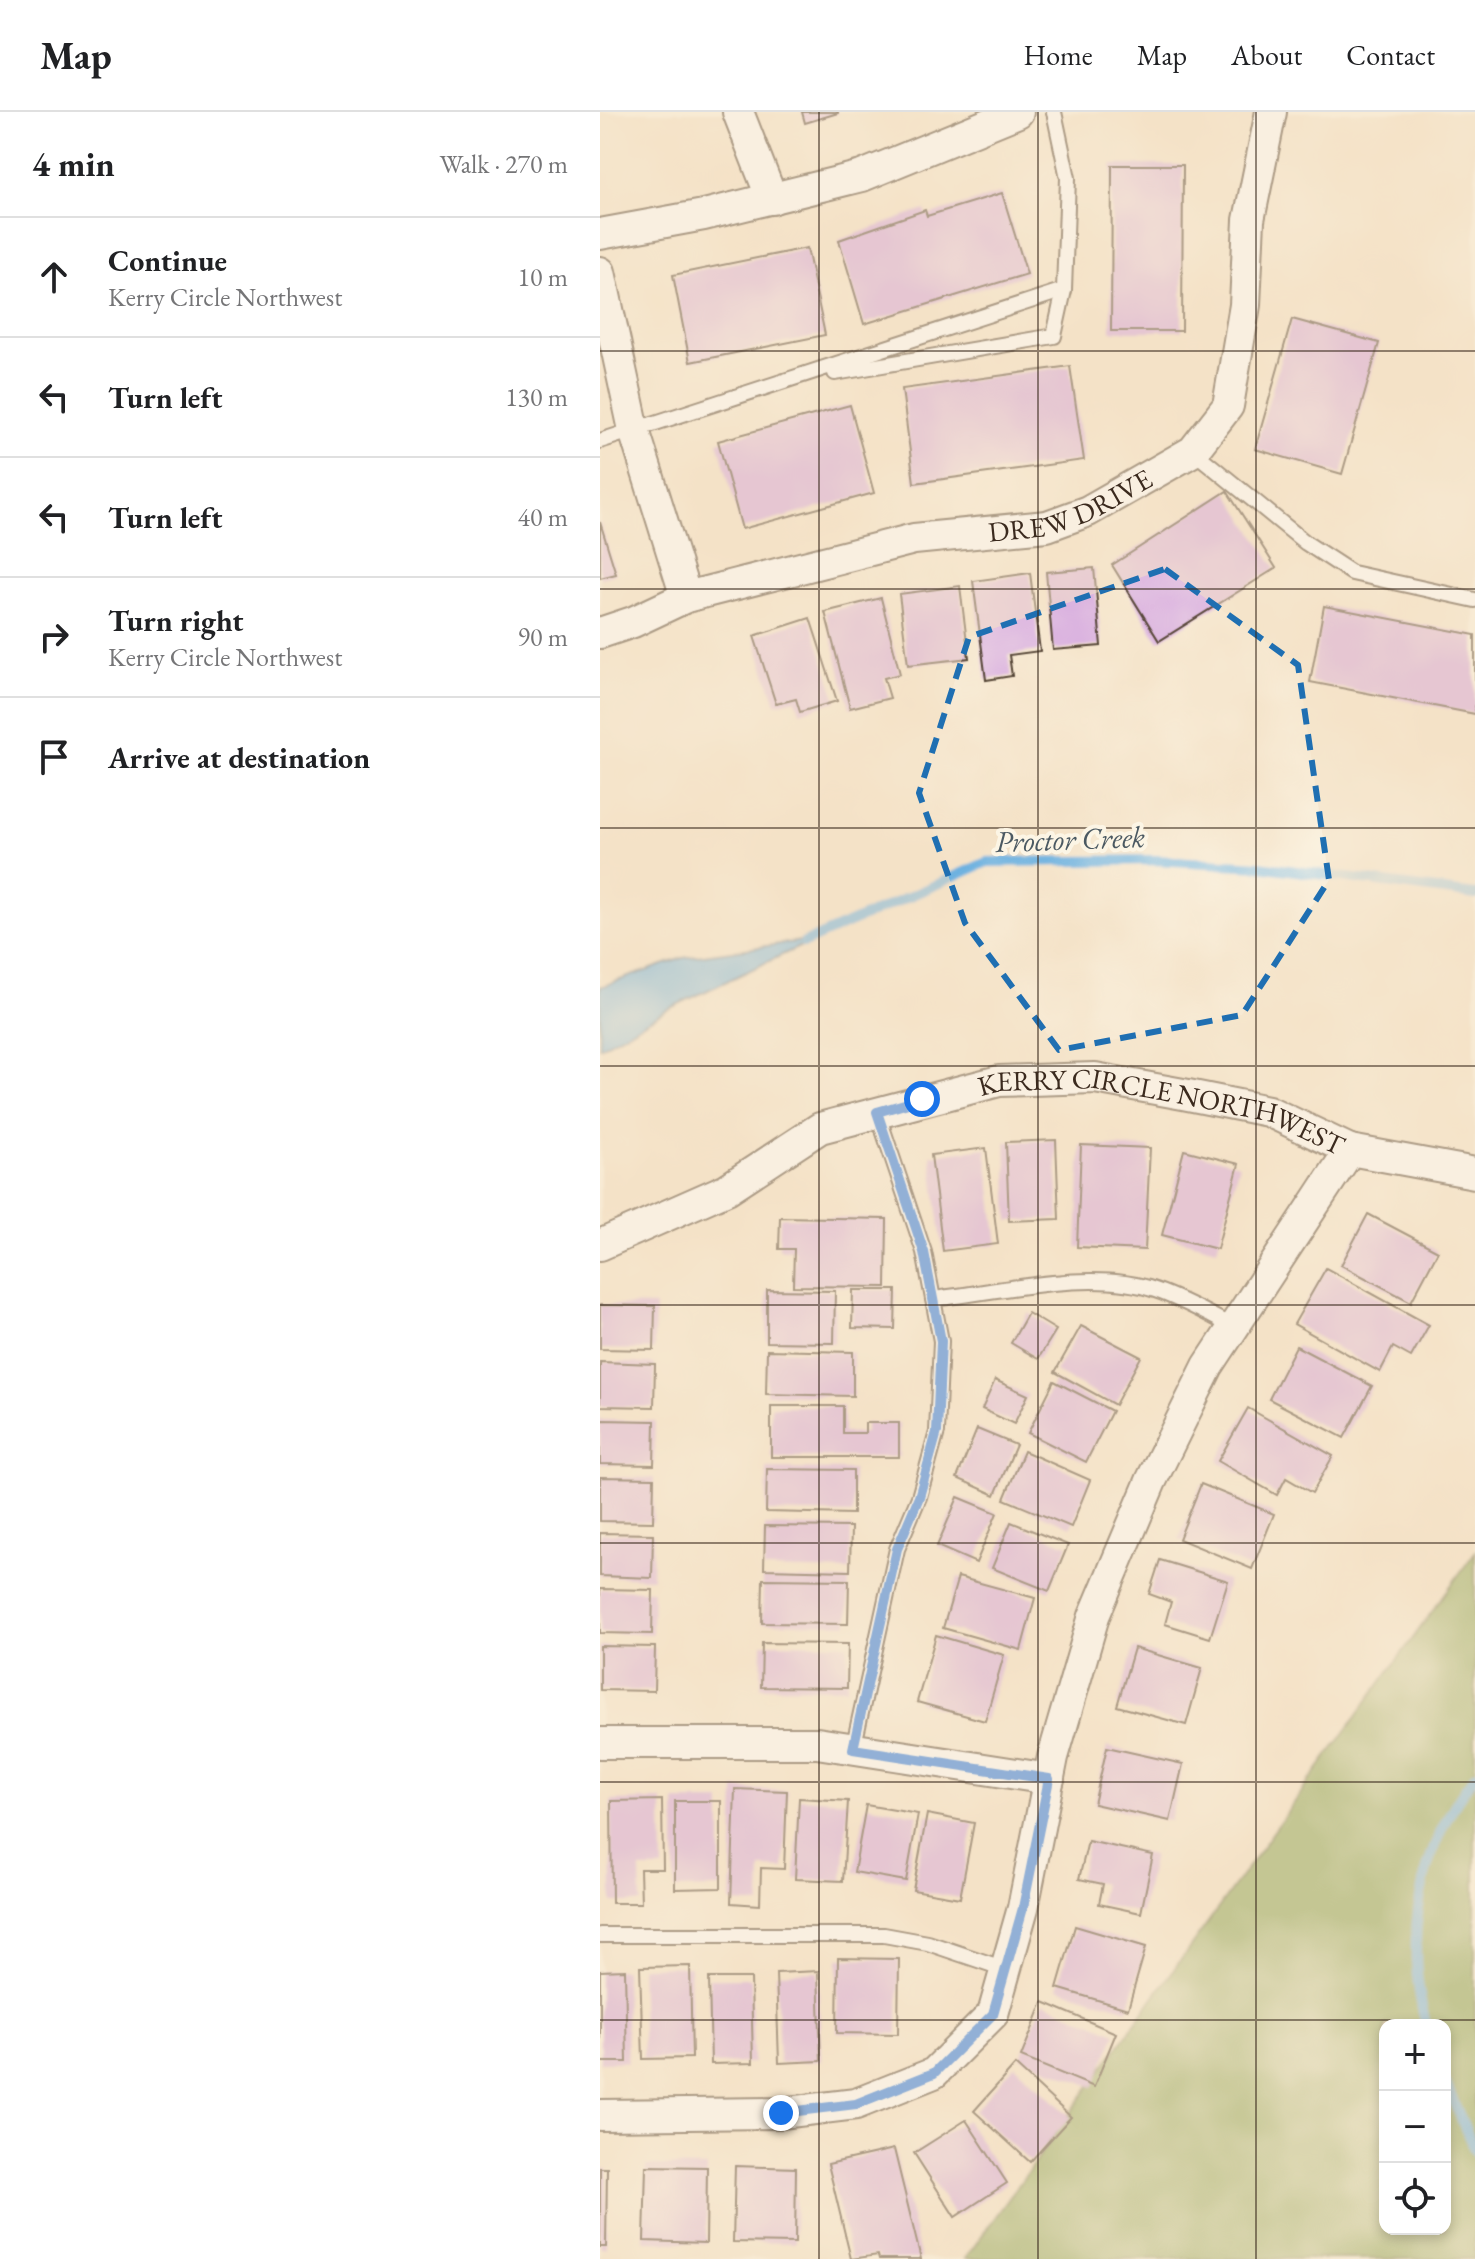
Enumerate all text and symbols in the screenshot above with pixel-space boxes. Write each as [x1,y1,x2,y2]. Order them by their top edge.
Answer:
text: Map [40,31,112,80]
text: Home [1023,37,1093,73]
text: Map [1137,37,1187,73]
text: About [1231,37,1302,73]
text: Contact [1346,37,1435,73]
text: 4 min [32,142,115,186]
text: Walk · 270 m [440,147,568,181]
text: Continue [108,241,227,280]
icon: ahead [32,255,76,299]
text: 10 m [518,260,568,294]
text: Kerry Circle Northwest [108,280,342,314]
icon: left [32,375,76,419]
text: Turn left [108,378,222,417]
text: 130 m [505,380,568,414]
street label: DREW DRIVE [987,460,1159,550]
icon: left [32,495,76,539]
text: Turn left [108,498,222,537]
text: 40 m [518,500,568,534]
text: Turn right [108,601,244,640]
icon: right [32,615,76,659]
text: 90 m [518,620,568,654]
text: Kerry Circle Northwest [108,640,342,674]
icon: arrive [32,735,76,779]
text: Arrive at destination [108,738,370,777]
water label: Proctor Creek [994,817,1146,861]
street label: KERRY CIRCLE NORTHWEST [974,1060,1351,1163]
route start [904,1081,940,1117]
map controls [1379,2019,1451,2235]
button: + [1379,2019,1451,2091]
button: − [1379,2091,1451,2163]
route end [763,2095,799,2131]
button: locate [1379,2163,1451,2235]

